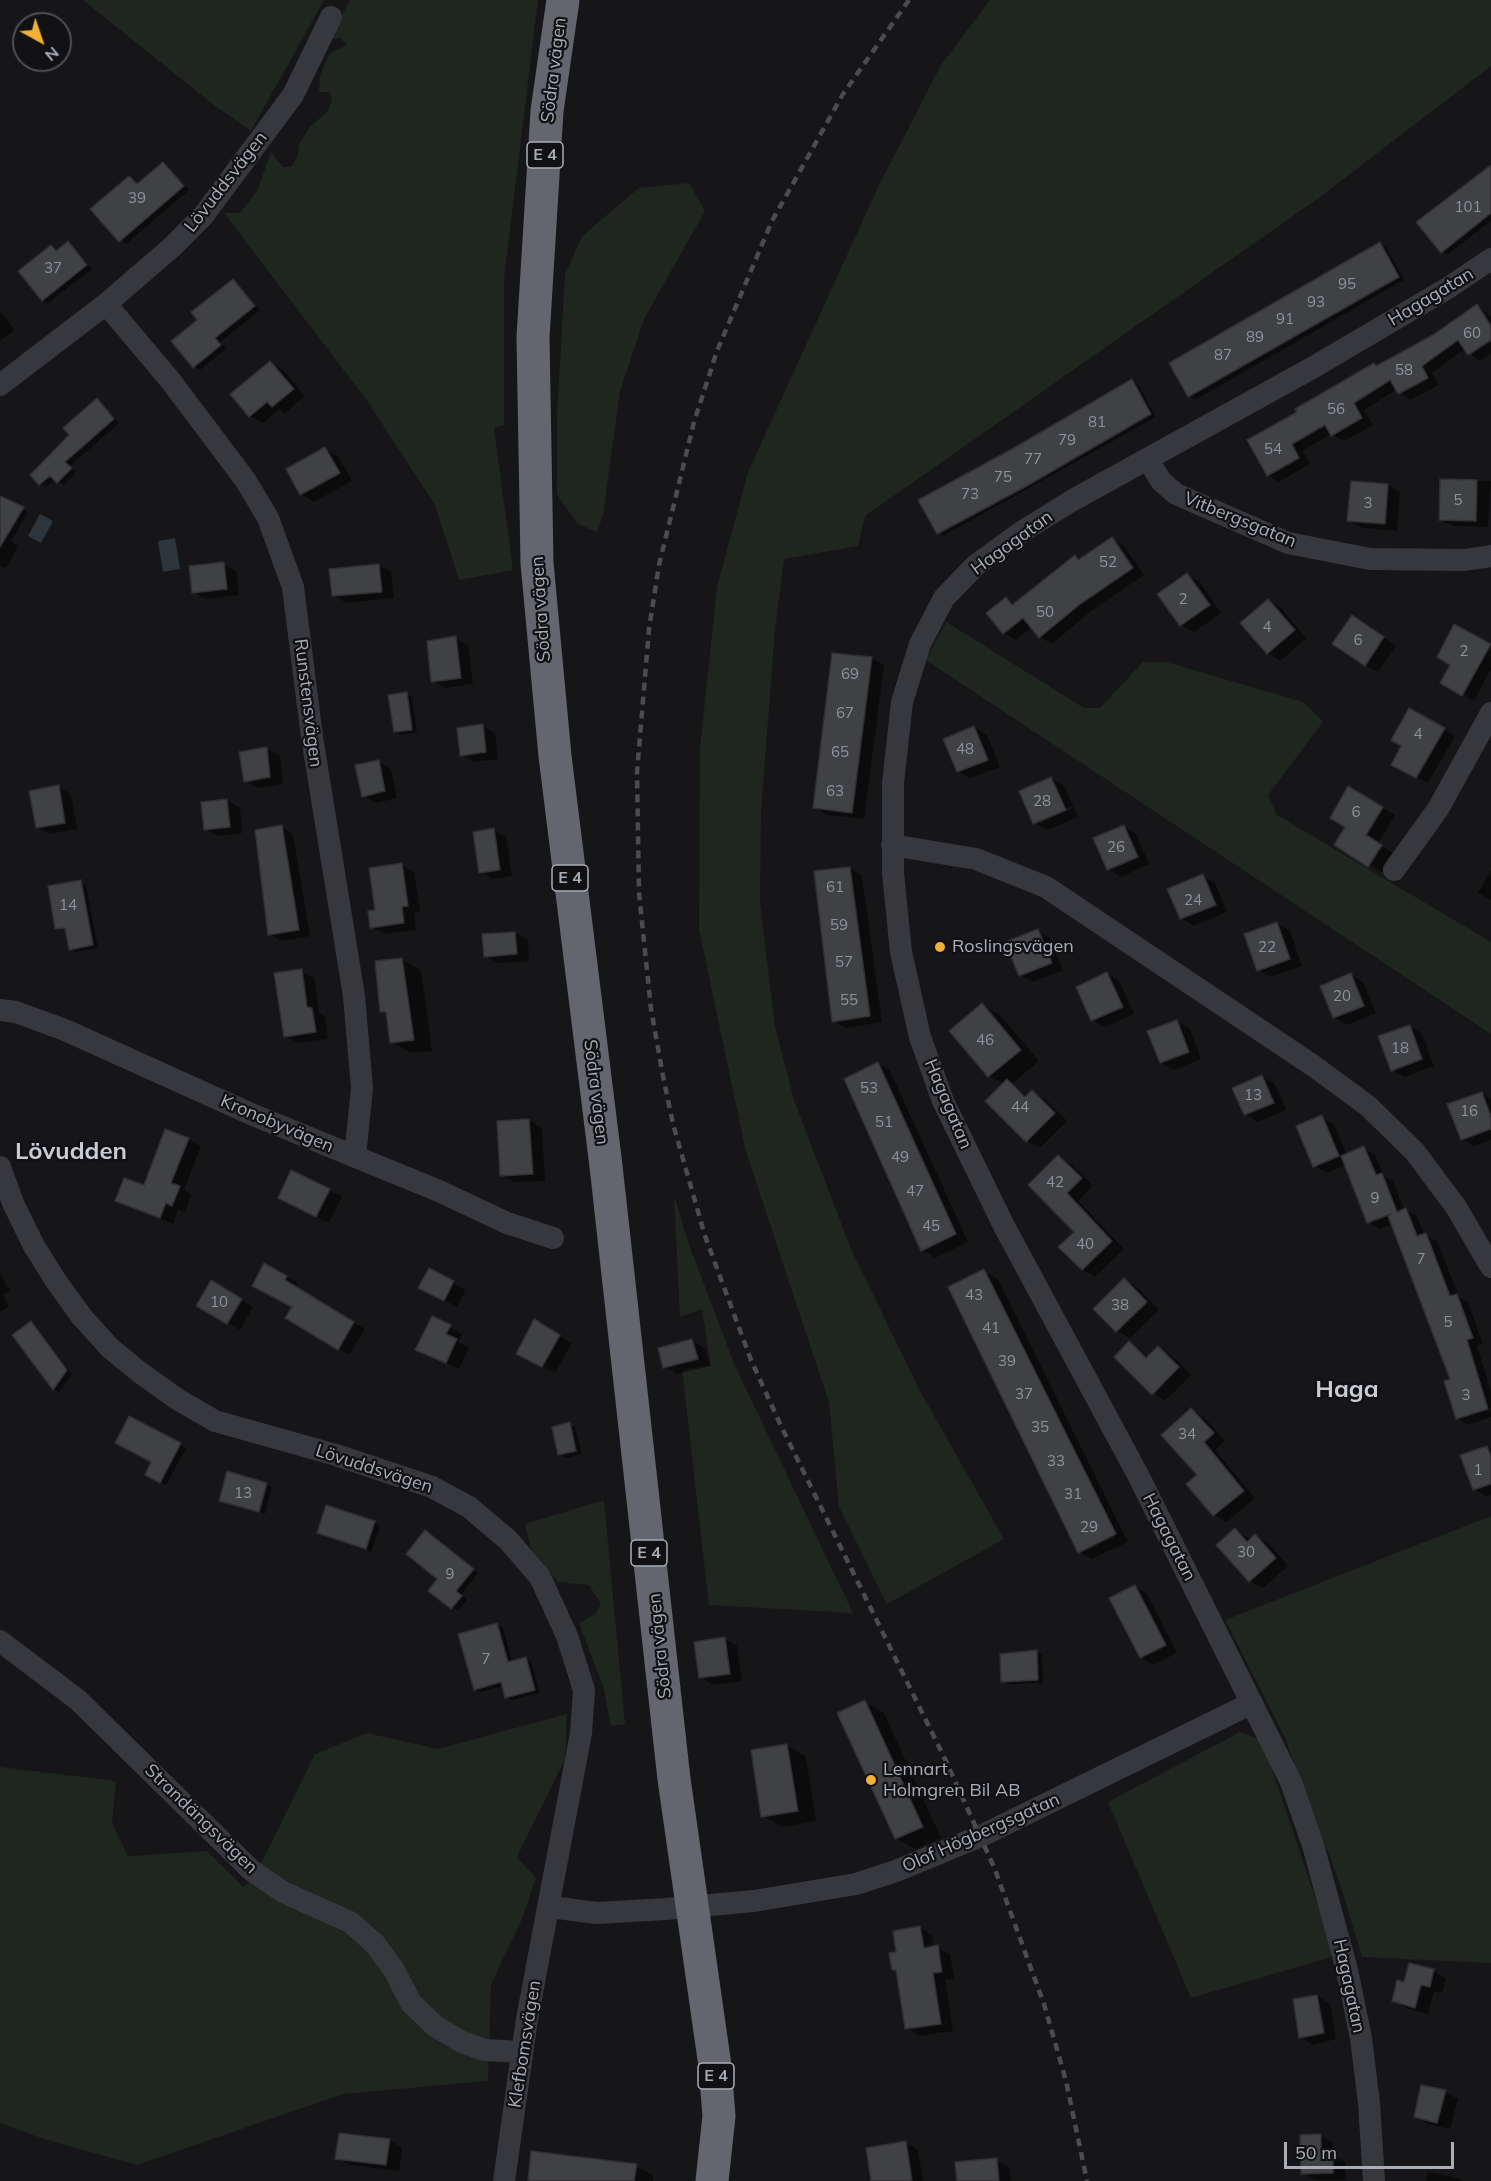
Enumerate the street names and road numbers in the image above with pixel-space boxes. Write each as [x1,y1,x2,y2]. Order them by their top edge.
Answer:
street label: Södra vägen [537,16,571,124]
street label: Lövuddsvägen [180,127,272,237]
road number: E 4 [527,142,563,168]
street label: Hagagatan [1384,263,1478,331]
street label: Vitbergsgatan [1181,488,1299,552]
street label: Hagagatan [967,506,1057,580]
street label: Södra vägen [527,555,555,663]
street label: Runstensvägen [289,638,327,768]
road number: E 4 [552,865,588,891]
street label: Södra vägen [579,1038,613,1146]
street label: Hagagatan [919,1056,977,1152]
street label: Kronobyvägen [217,1090,337,1158]
street label: Lövuddsvägen [313,1440,435,1498]
street label: Hagagatan [1138,1490,1200,1584]
road number: E 4 [631,1540,667,1566]
street label: Södra vägen [644,1592,676,1700]
street label: Strandängsvägen [140,1760,262,1878]
street label: Olof Högbergsgatan [899,1789,1063,1877]
street label: Hagagatan [1329,1937,1369,2035]
street label: Klefbomsvägen [504,1979,546,2109]
road number: E 4 [698,2063,734,2089]

